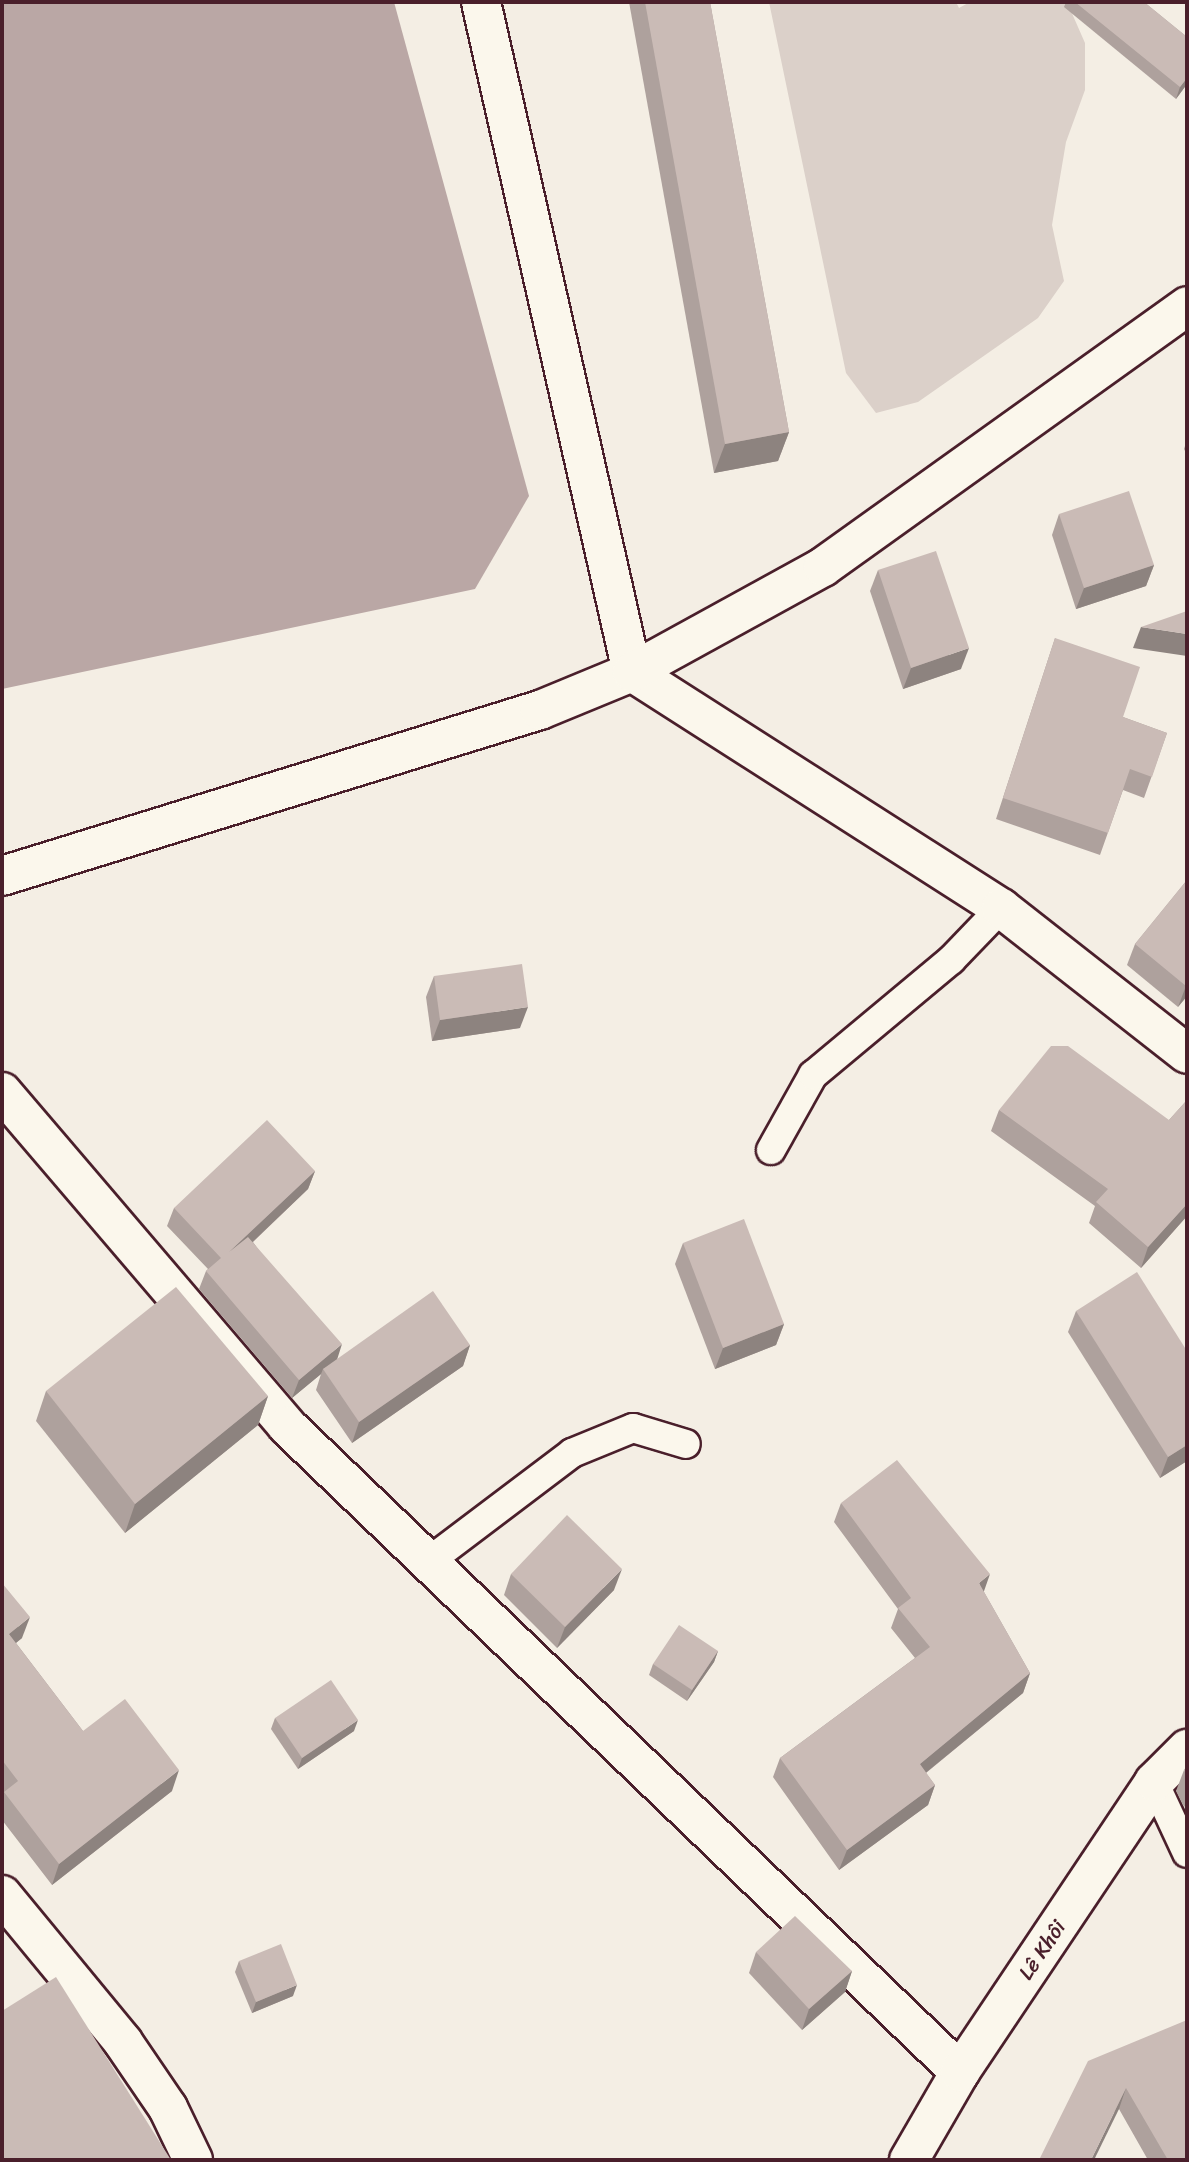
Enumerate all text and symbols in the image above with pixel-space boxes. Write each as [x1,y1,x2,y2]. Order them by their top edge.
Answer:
street label: Lê Khôi [1013,1916,1071,1984]

